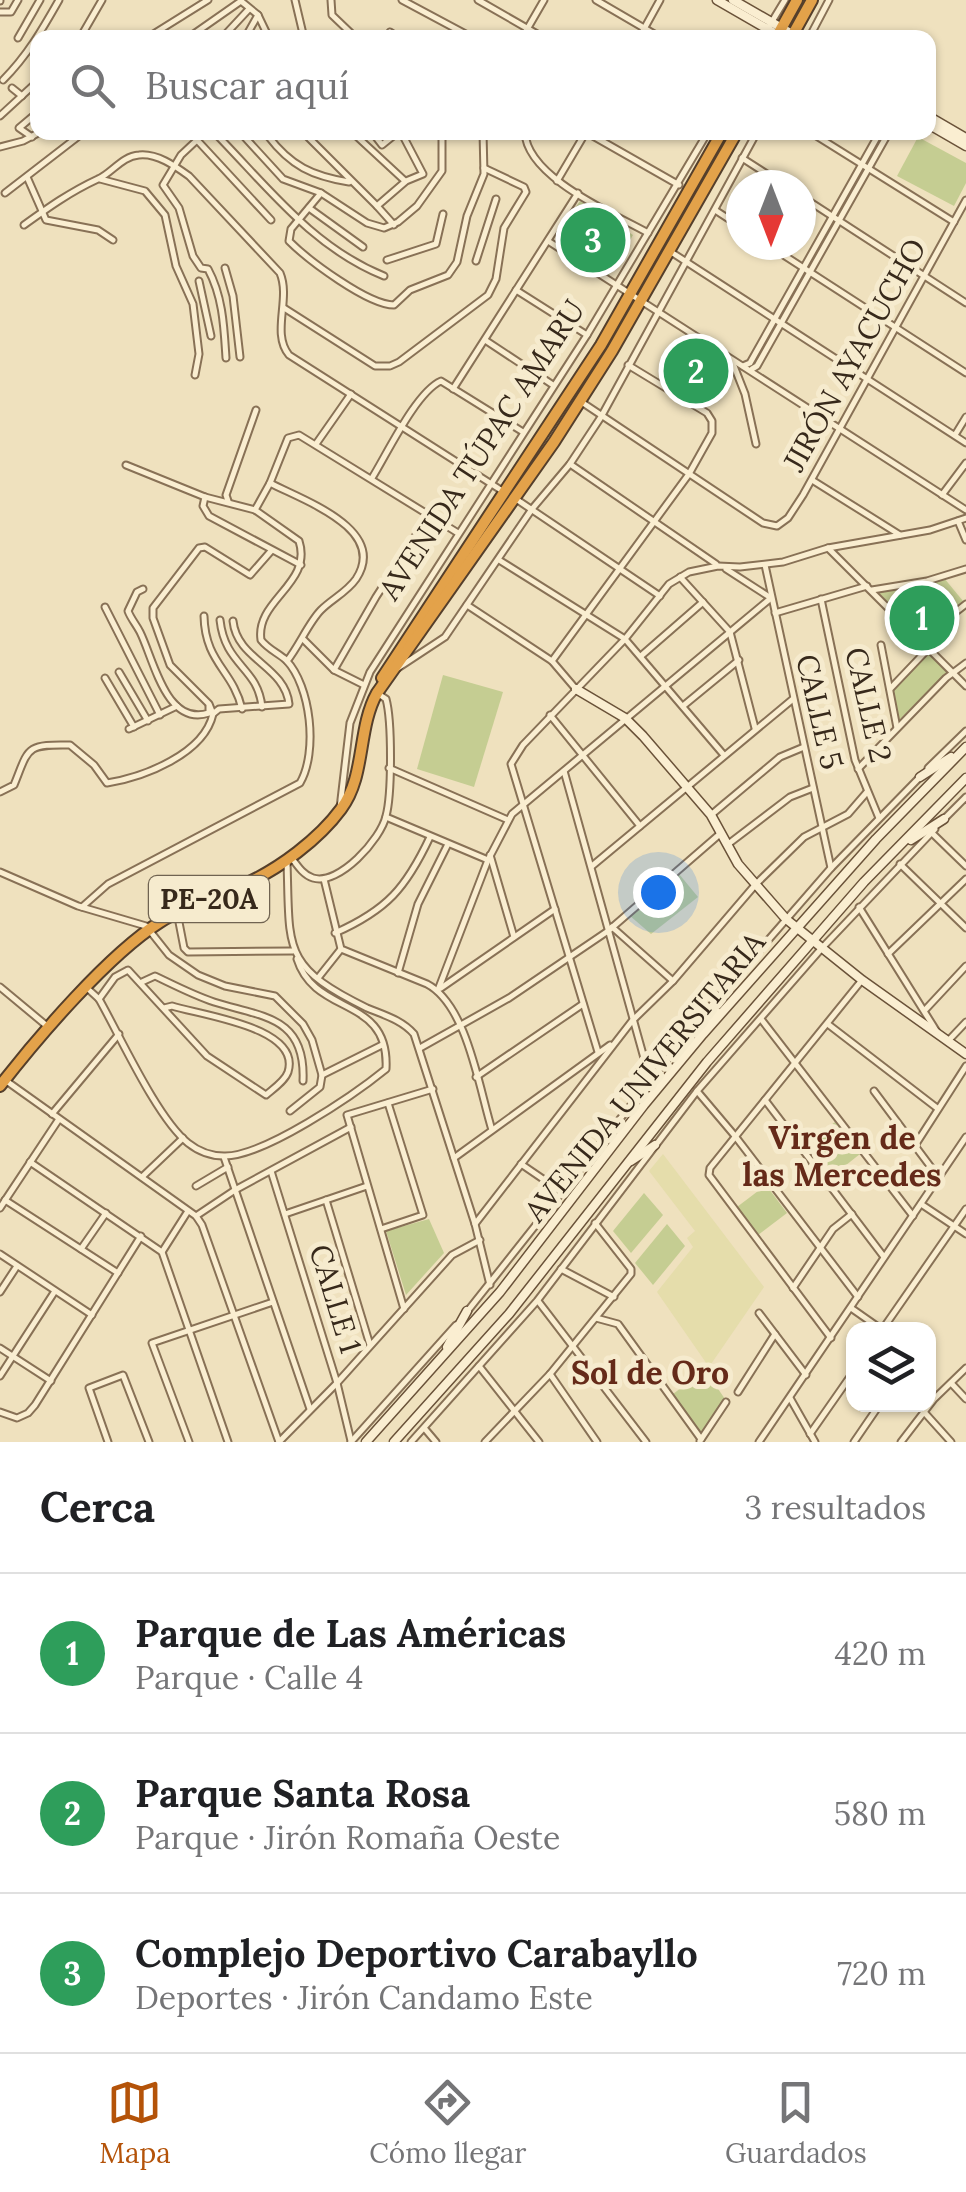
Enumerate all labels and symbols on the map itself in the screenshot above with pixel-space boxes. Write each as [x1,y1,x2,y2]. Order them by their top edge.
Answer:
north arrow [726,170,816,260]
pin: 3 [560,202,626,278]
street label: JIRÓN AYACUCHO [774,232,934,478]
street label: AVENIDA TÚPAC AMARU [369,292,592,607]
pin: 2 [664,334,728,408]
pin: 1 [890,580,954,656]
street label: CALLE 2 [837,644,901,766]
street label: CALLE 5 [788,650,852,773]
your location [633,867,684,918]
road number: PE-20A [149,876,269,922]
street label: AVENIDA UNIVERSITARIA [515,923,774,1230]
district label: Virgen de las Mercedes [743,1117,941,1195]
street label: CALLE 1 [301,1240,370,1358]
district label: Sol de Oro [571,1352,729,1393]

